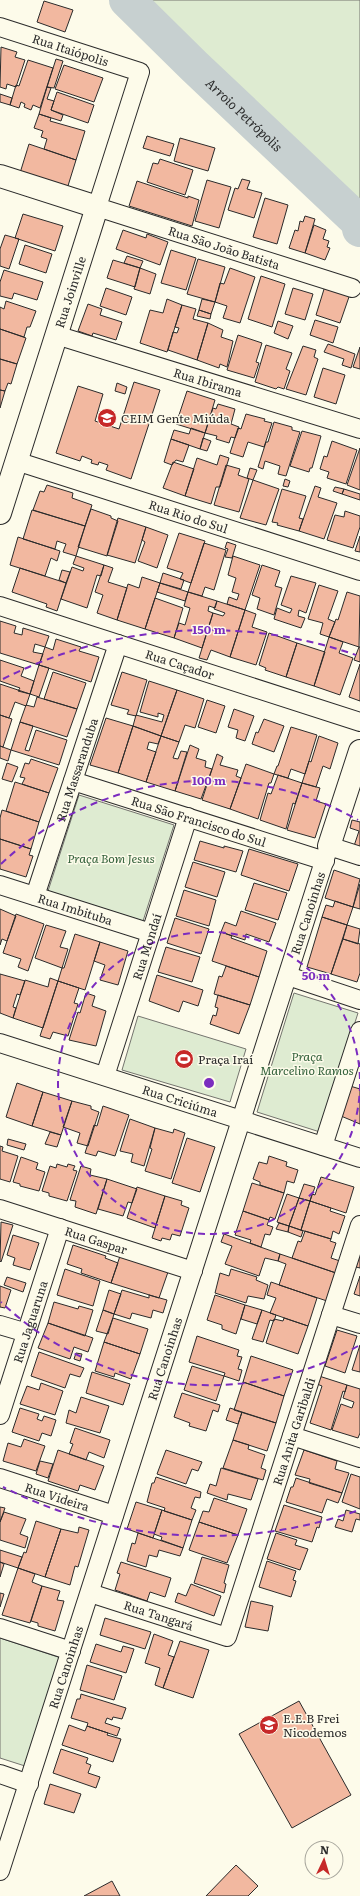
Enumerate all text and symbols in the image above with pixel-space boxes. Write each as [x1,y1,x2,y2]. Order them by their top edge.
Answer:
street label: Rua Itaiópolis [30,29,111,71]
water label: Arroio Petrópolis [202,73,288,155]
street label: Rua São João Batista [166,221,283,274]
street label: Rua Joinville [50,254,90,330]
street label: Rua Ibirama [171,363,245,401]
school or university icon: CEIM Gente Miúda [96,407,118,429]
place label: CEIM Gente Miúda [121,409,230,427]
street label: Rua Rio do Sul [147,495,230,537]
text: 150 m [192,620,226,638]
street label: Rua Caçador [143,644,217,684]
street label: Rua Massaranduba [51,715,102,824]
text: 100 m [192,771,226,789]
street label: Rua São Francisco do Sul [129,791,269,851]
park label: Praça Bom Jesus [67,849,155,867]
street label: Rua Canoinhas [286,869,329,957]
street label: Rua Imbituba [36,889,116,929]
street label: Rua Mondaí [127,911,166,982]
text: 50 m [302,966,330,984]
park label: Praça Marcelino Ramos [260,1047,354,1079]
sports icon: Praça Iraí [173,1048,195,1070]
place label: Praça Iraí [198,1050,253,1068]
centre of rings [202,1076,216,1090]
street label: Rua Criciúma [140,1080,221,1121]
street label: Rua Gaspar [63,1221,130,1258]
street label: Rua Jaguaruna [8,1278,52,1365]
street label: Rua Canoinhas [143,1315,186,1402]
street label: Rua Anita Garibaldi [268,1375,319,1488]
street label: Rua Videira [22,1478,92,1516]
street label: Rua Tangará [121,1595,196,1635]
street label: Rua Canoinhas [44,1623,87,1711]
place label: E.E.B Frei Nicodemos [283,1709,347,1741]
school or university icon: E.E.B Frei Nicodemos [258,1714,280,1736]
north arrow [304,1840,344,1880]
text: N [320,1841,330,1857]

